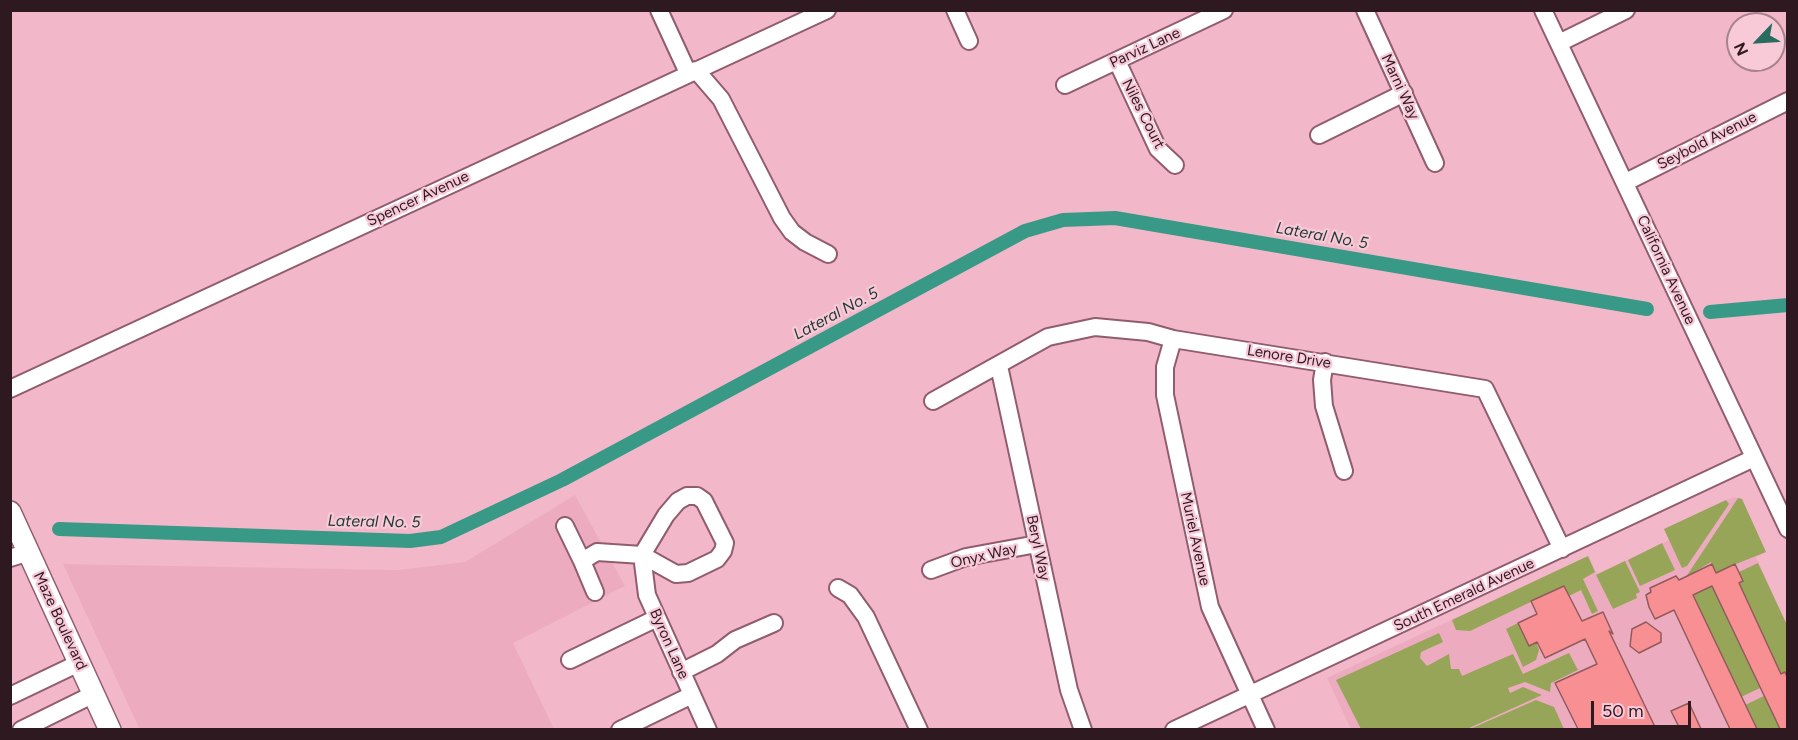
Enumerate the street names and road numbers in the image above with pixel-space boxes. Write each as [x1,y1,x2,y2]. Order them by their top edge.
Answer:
street label: Parviz Lane [1107,24,1183,72]
street label: Marni Way [1377,51,1423,123]
street label: Niles Court [1118,76,1168,152]
street label: Seybold Avenue [1654,108,1760,174]
street label: Spencer Avenue [364,168,472,230]
street label: California Avenue [1633,213,1699,327]
street label: Lenore Drive [1246,341,1332,373]
street label: Muriel Avenue [1176,490,1214,588]
street label: Beryl Way [1022,514,1054,582]
street label: Onyx Way [949,540,1019,572]
street label: South Emerald Avenue [1391,554,1537,636]
street label: Maze Boulevard [29,569,91,673]
street label: Byron Lane [646,606,692,682]

